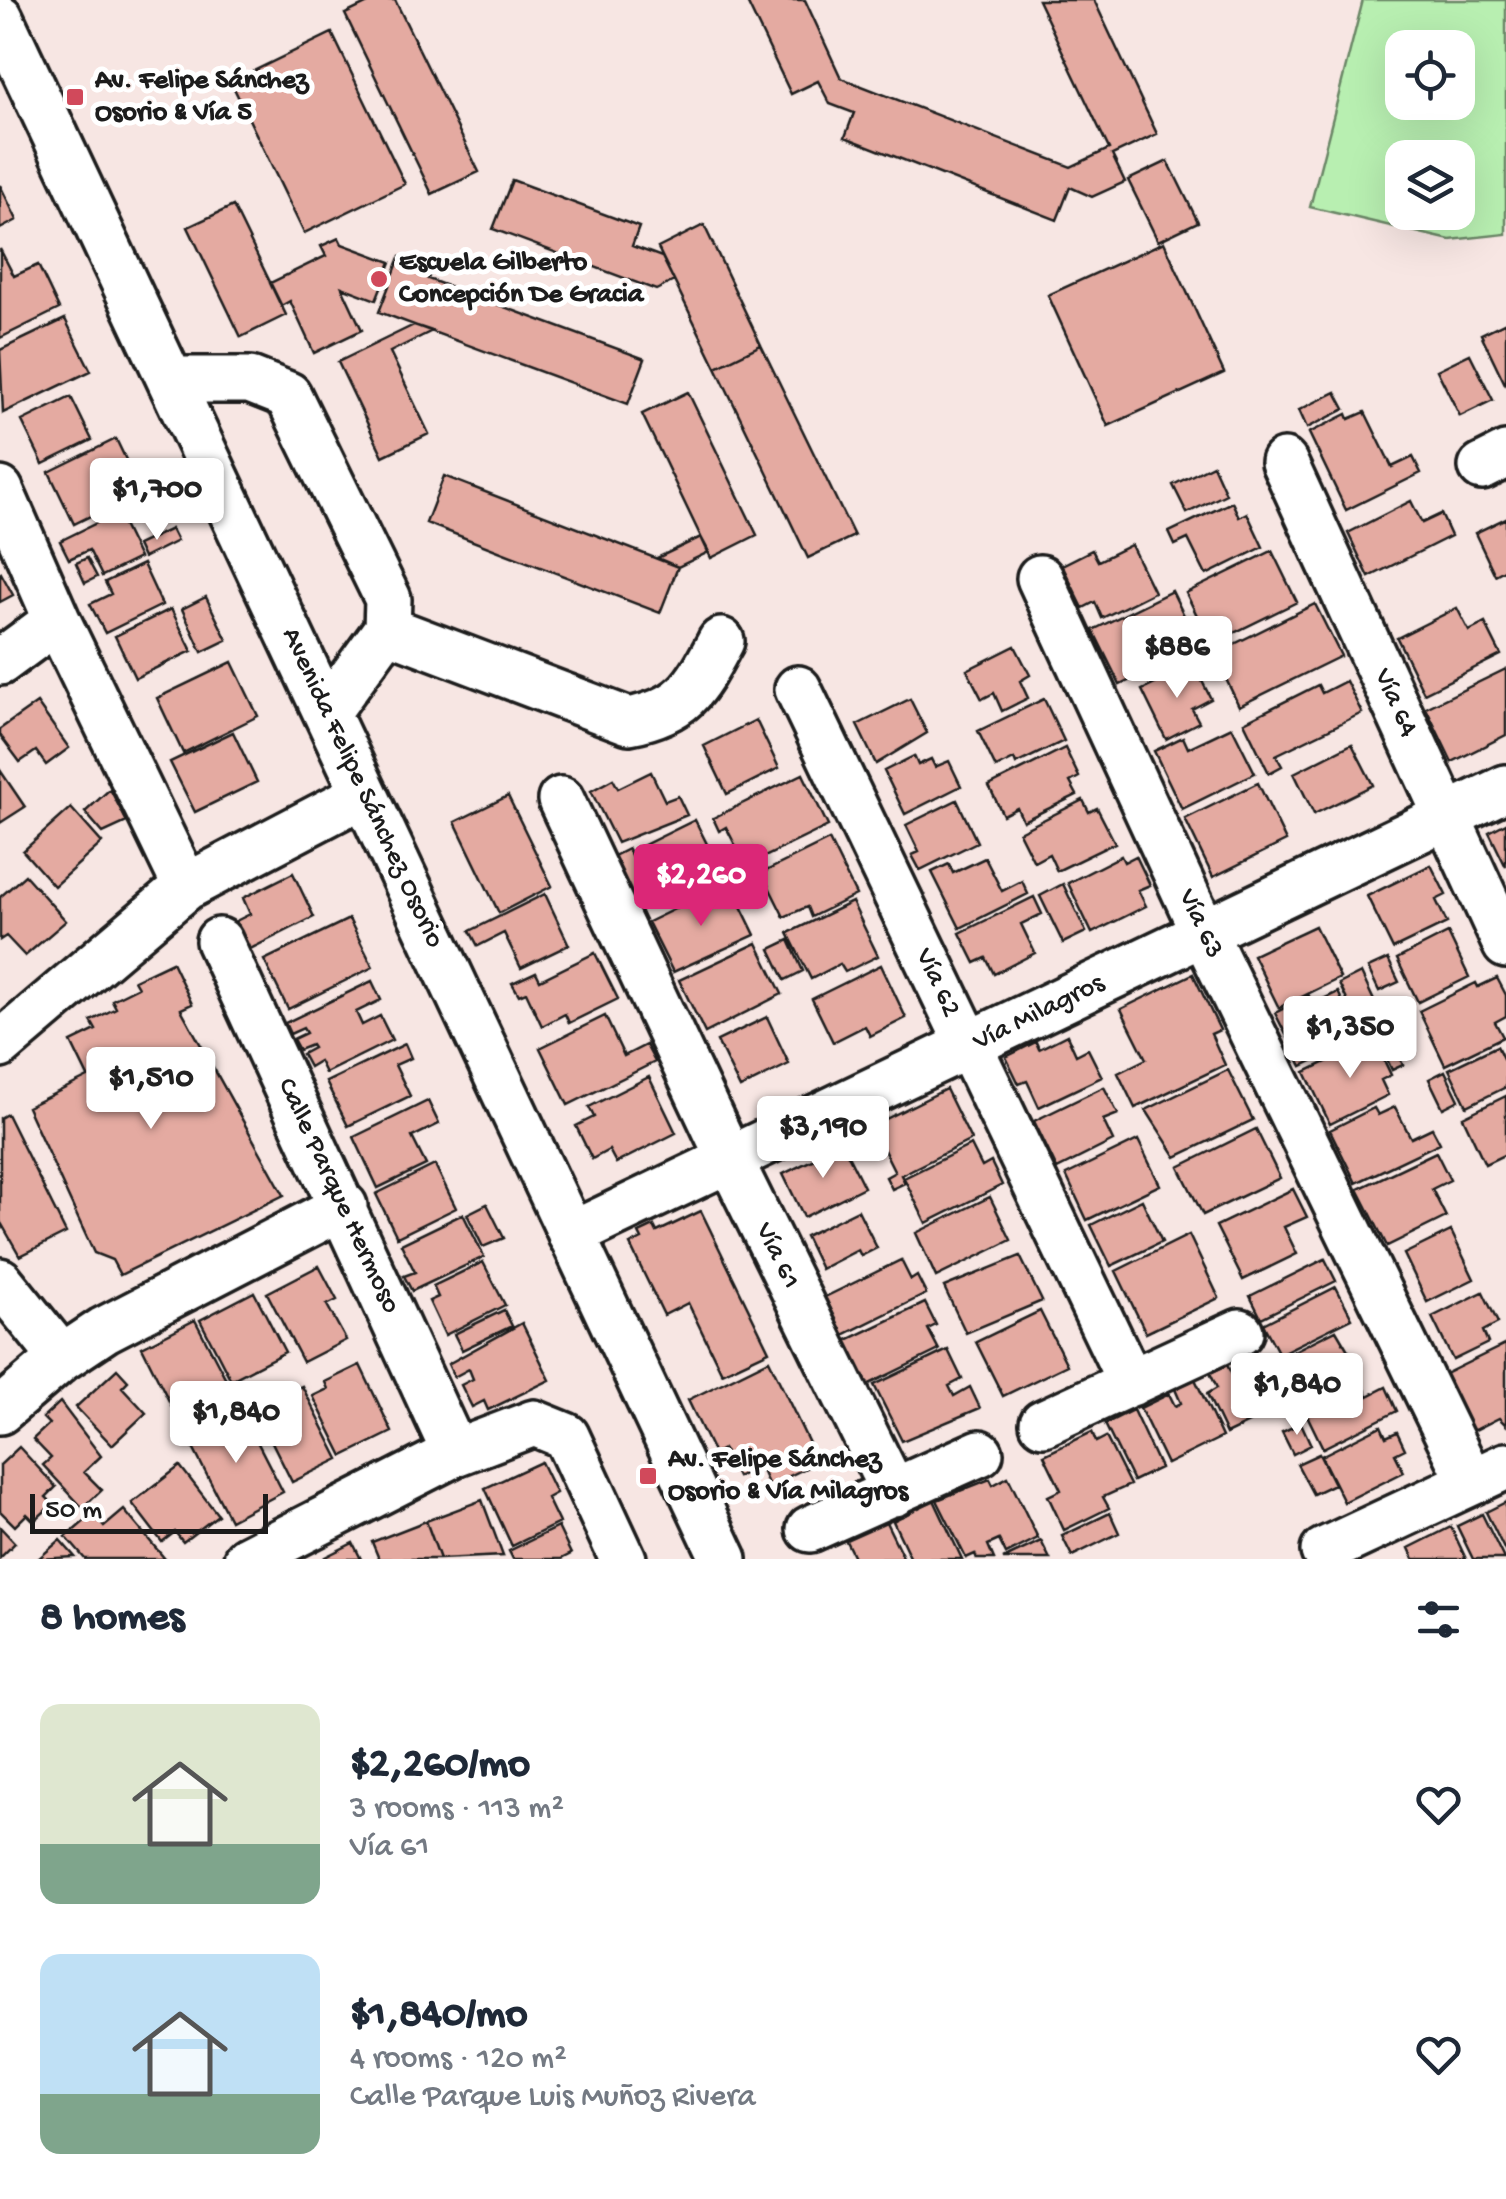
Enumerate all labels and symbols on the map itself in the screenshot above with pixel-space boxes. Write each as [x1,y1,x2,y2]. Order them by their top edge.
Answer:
place label: Av. Felipe Sánchez Osorio & Vía 5 [94,65,310,130]
marker: Av. Felipe Sánchez Osorio & Vía 5 [64,86,86,108]
place label: Escuela Gilberto Concepción De Gracia [399,247,645,312]
marker: Escuela Gilberto Concepción De Gracia [368,268,390,290]
pin: $1,700 [76,458,238,543]
pin: $886 [1118,616,1236,701]
street label: Avenida Felipe Sánchez Osorio [273,623,451,953]
street label: Vía 64 [1365,663,1425,742]
pin: $2,260 [620,844,782,929]
street label: Vía 63 [1169,883,1230,964]
street label: Vía 62 [906,943,967,1023]
street label: Vía Milagros [967,967,1111,1059]
pin: $1,350 [1269,996,1431,1081]
pin: $1,510 [70,1047,232,1132]
street label: Calle Parque Hermoso [269,1073,407,1319]
pin: $3,190 [742,1096,904,1181]
street label: Vía 61 [747,1217,807,1294]
pin: $1,840 [1216,1353,1378,1438]
pin: $1,840 [155,1381,317,1466]
place label: Av. Felipe Sánchez Osorio & Vía Milagros [667,1444,910,1509]
marker: Av. Felipe Sánchez Osorio & Vía Milagros [637,1465,659,1487]
scale bar [30,1489,268,1534]

